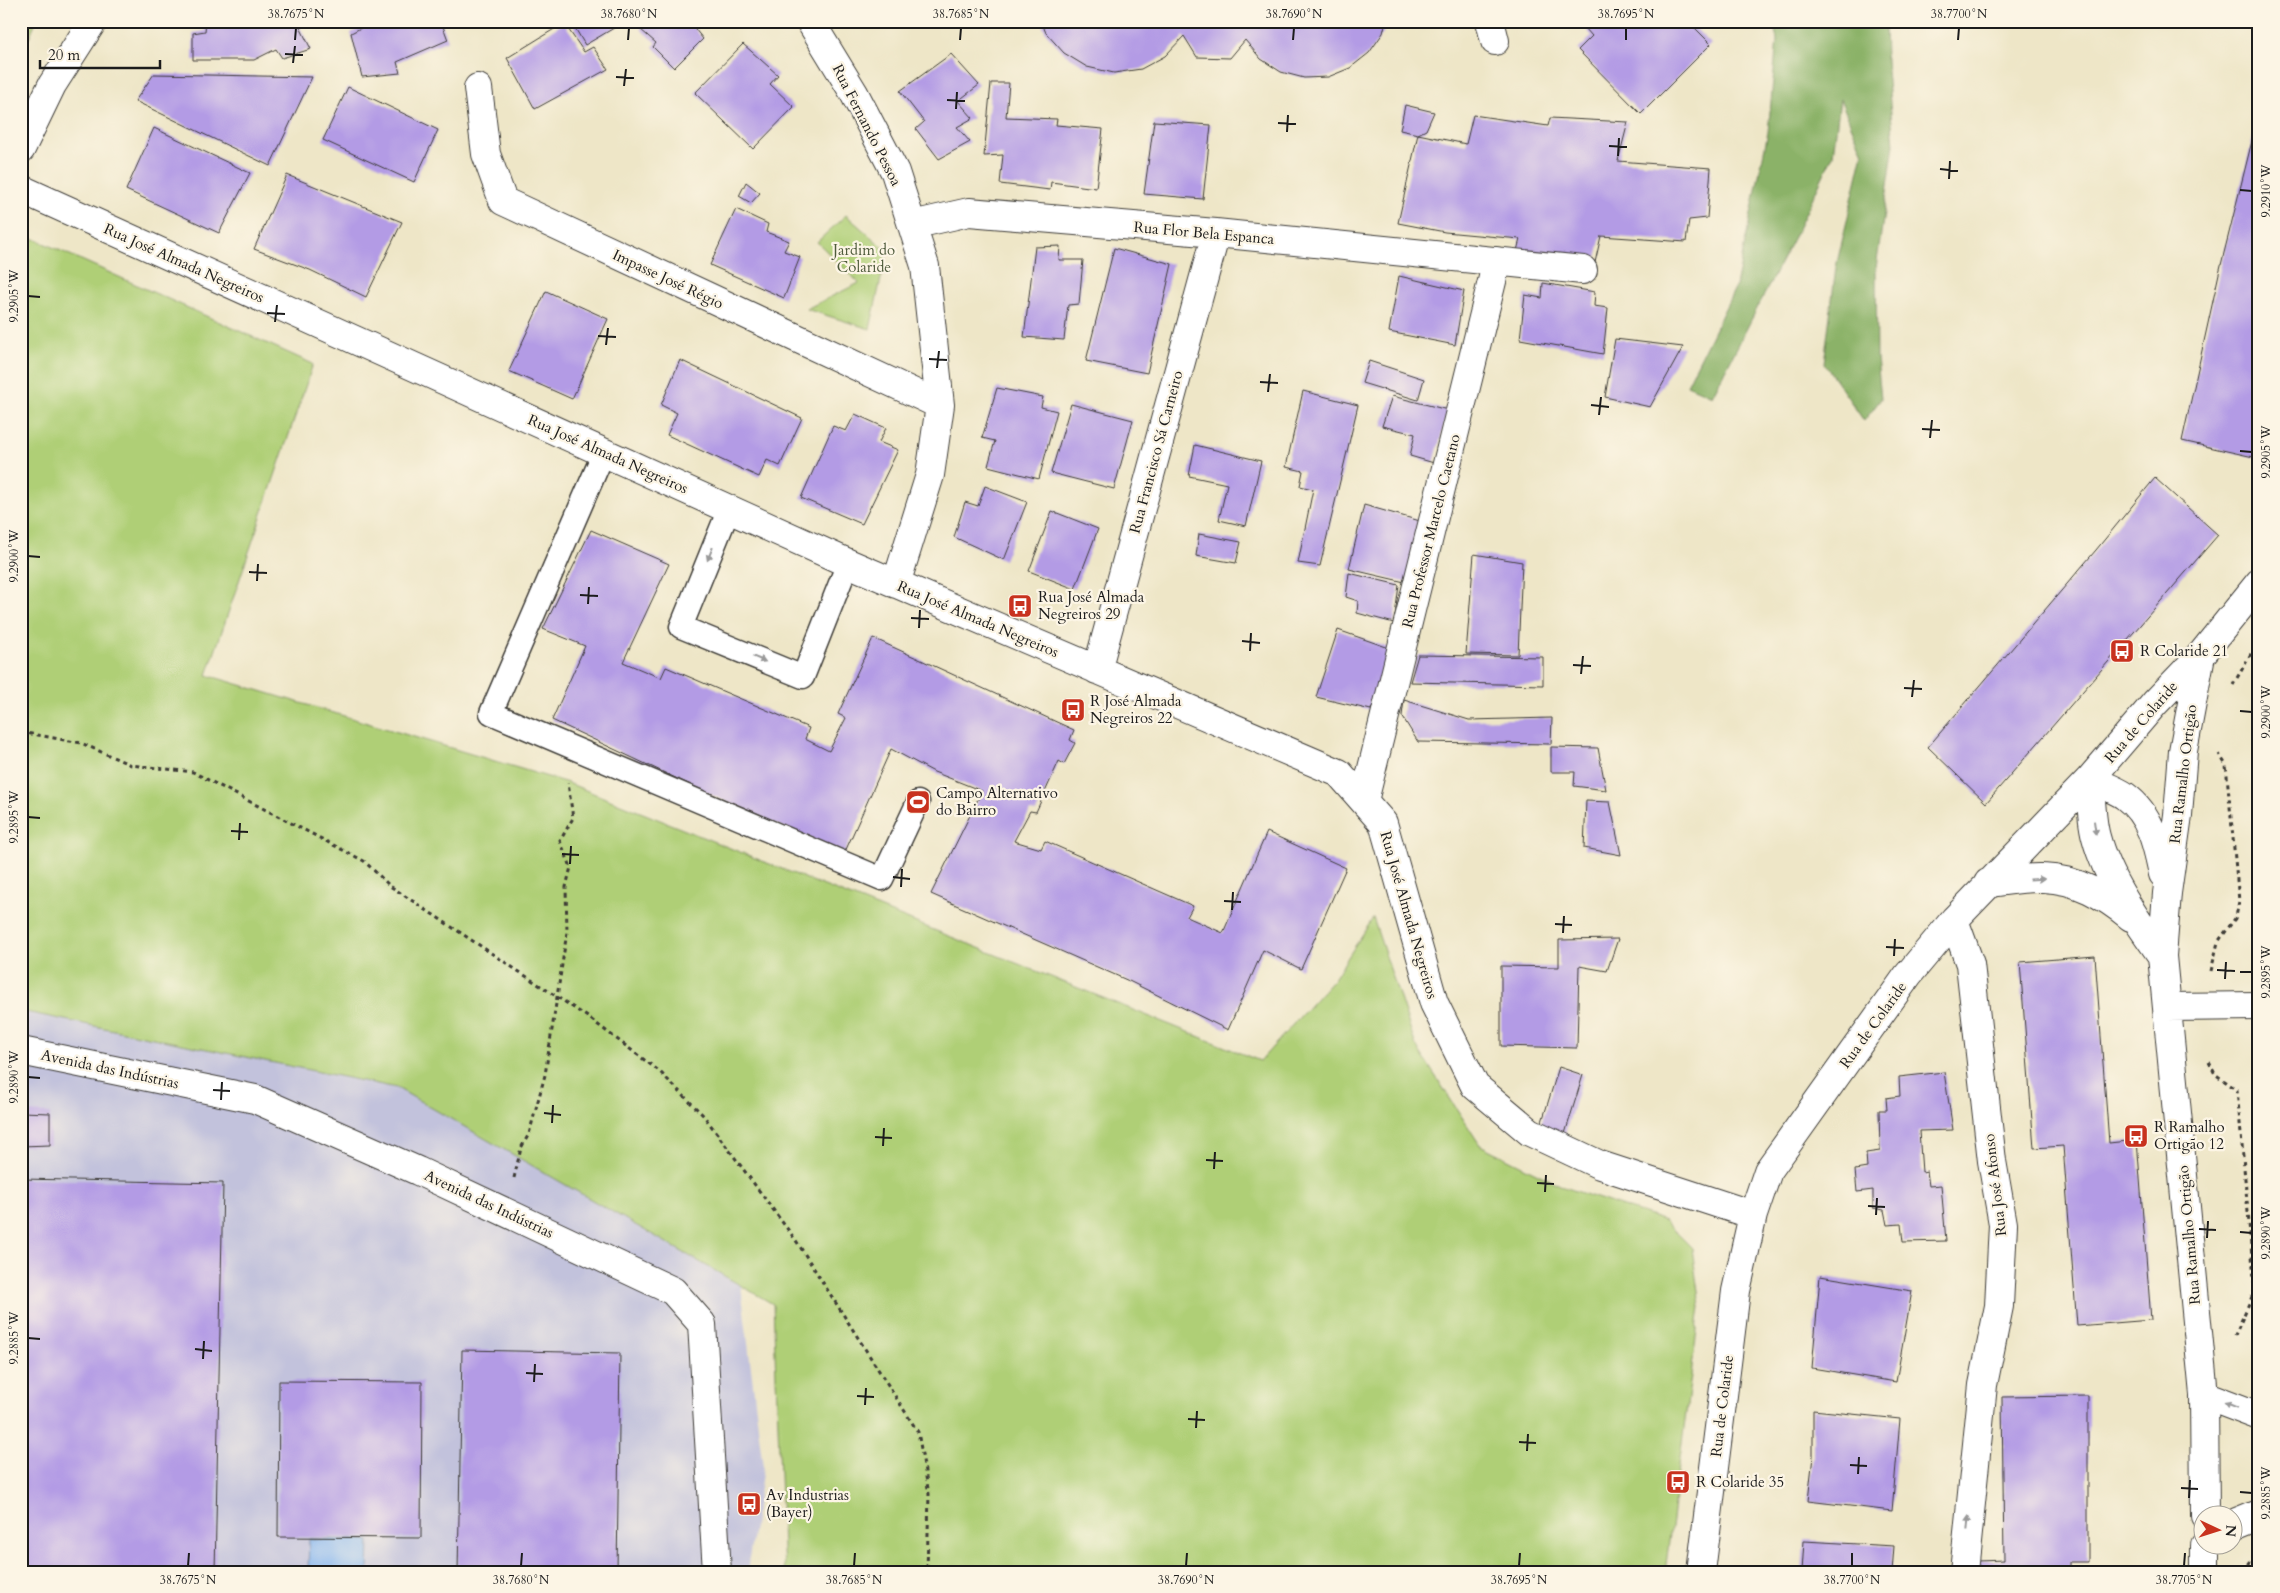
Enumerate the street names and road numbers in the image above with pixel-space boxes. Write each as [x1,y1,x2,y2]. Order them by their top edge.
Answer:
street label: Rua Fernando Pessoa [828,61,907,190]
street label: Rua Flor Bela Espanca [1133,217,1276,249]
street label: Rua José Almada Negreiros [101,219,267,307]
street label: Impasse José Régio [609,245,727,313]
street label: Rua Francisco Sá Carneiro [1125,368,1187,536]
street label: Rua José Almada Negreiros [525,410,691,498]
street label: Rua Professor Marcelo Caetano [1397,432,1465,630]
street label: Rua José Almada Negreiros [894,576,1062,662]
street label: Rua de Colaride [2100,677,2182,767]
street label: Rua Ramalho Ortigão [2165,703,2201,845]
street label: Rua José Almada Negreiros [1375,829,1443,1001]
street label: Rua de Colaride [1835,978,1911,1072]
street label: Avenida das Indústrias [39,1045,181,1093]
street label: Rua José Afonso [1979,1133,2011,1237]
street label: Rua Ramalho Ortigão [2173,1164,2205,1306]
street label: Avenida das Indústrias [421,1165,557,1243]
street label: Rua de Colaride [1706,1354,1738,1458]

